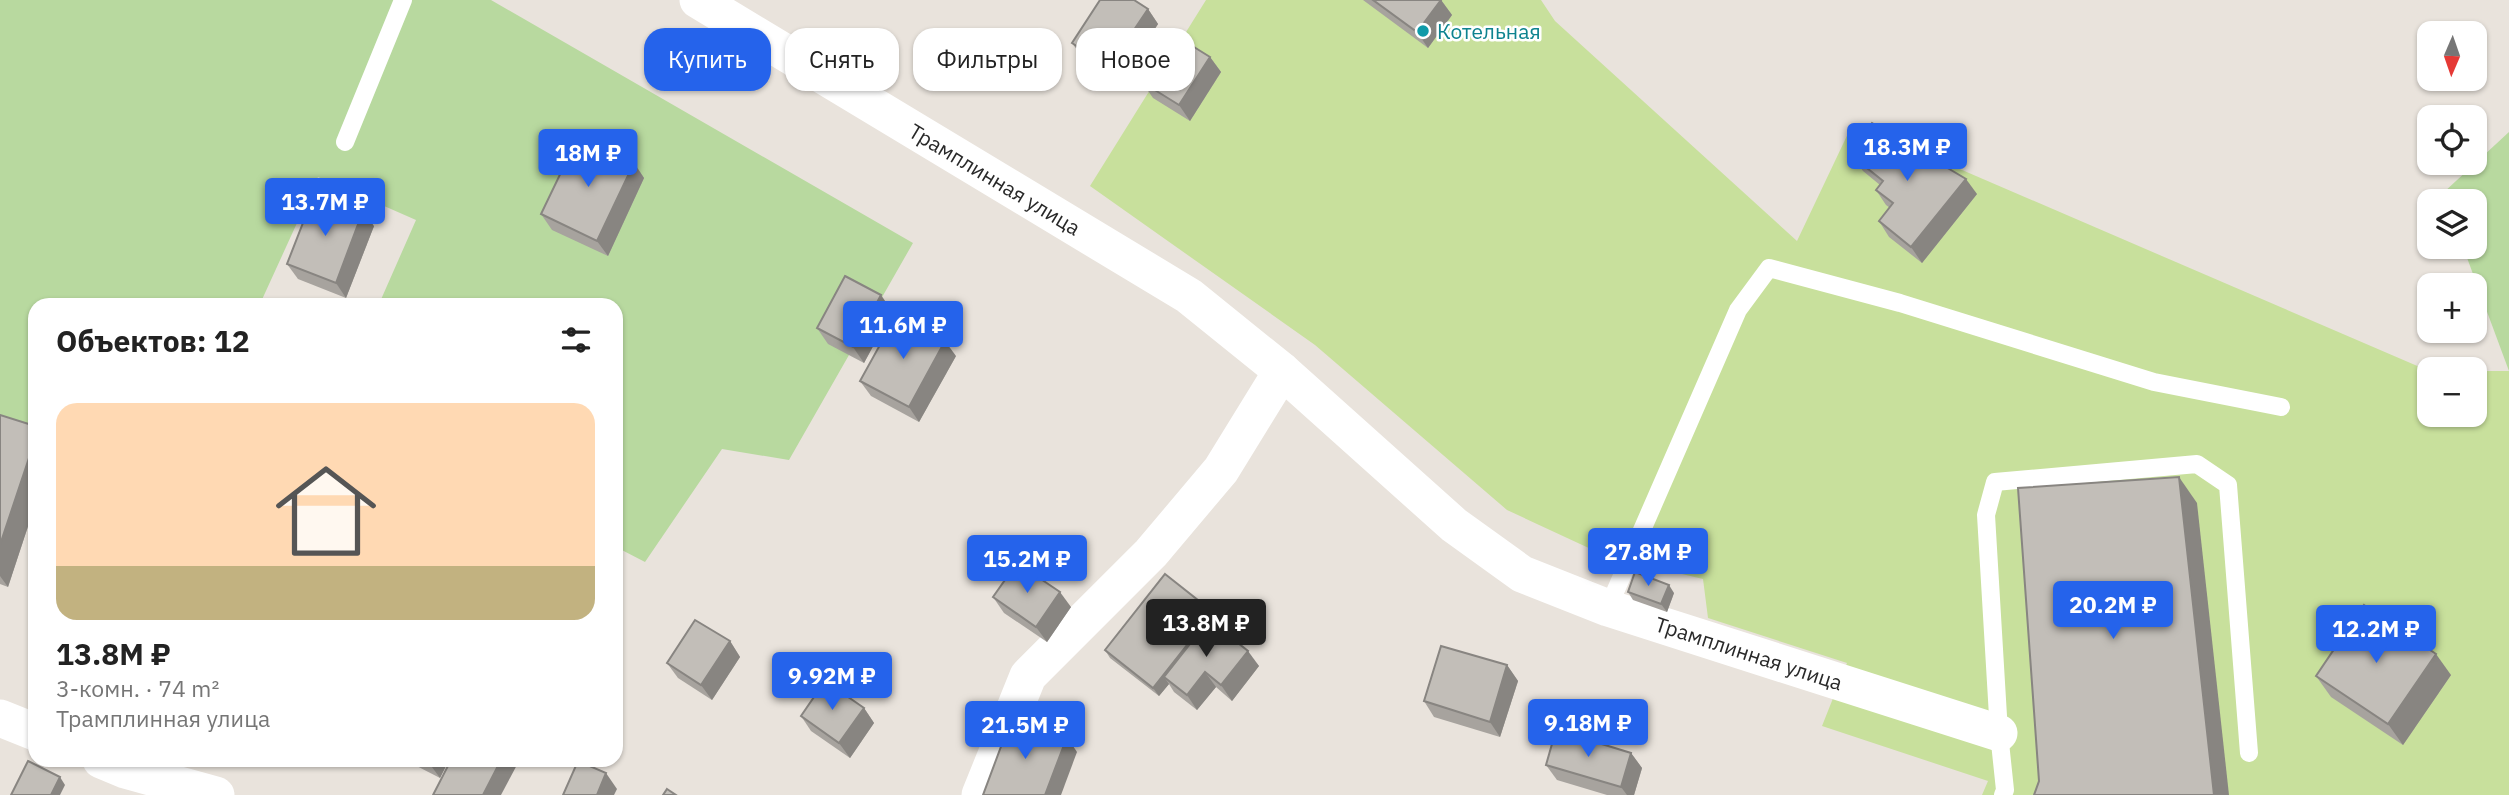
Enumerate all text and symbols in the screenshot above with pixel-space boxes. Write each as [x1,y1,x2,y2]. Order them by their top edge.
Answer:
place label: Котельная [1437,17,1541,45]
north arrow [2417,21,2487,91]
map controls [2417,21,2487,427]
marker: Котельная [1415,23,1431,39]
chip: Купить [644,28,771,91]
chip: Снять [785,28,899,91]
chip: Фильтры [913,28,1062,91]
chip: Новое [1076,28,1195,91]
button: locate [2417,105,2487,175]
street label: Трамплинная улица [904,117,1086,241]
pin: 18.3M ₽ [1842,124,1972,183]
pin: 18M ₽ [539,130,637,189]
text: 18.3M ₽ [1863,131,1951,161]
text: 18M ₽ [554,137,622,167]
pin: 13.7M ₽ [260,178,390,238]
text: 13.7M ₽ [281,186,369,216]
button: layers [2417,189,2487,259]
button: + [2417,273,2487,343]
pin: 11.6M ₽ [838,302,968,361]
text: 11.6M ₽ [859,309,947,339]
text: Объектов: 12 [56,321,250,360]
icon: filters [557,321,595,359]
button: − [2417,357,2487,427]
icon: home [263,448,389,574]
pin: 27.8M ₽ [1583,528,1713,588]
pin: 15.2M ₽ [962,536,1092,595]
text: 27.8M ₽ [1604,536,1692,566]
text: 15.2M ₽ [983,543,1071,573]
pin: 20.2M ₽ [2048,582,2178,641]
text: 20.2M ₽ [2069,589,2157,619]
pin: 13.8M ₽ [1141,600,1271,659]
pin: 12.2M ₽ [2311,606,2441,665]
text: 13.8M ₽ [1162,607,1250,637]
street label: Трамплинная улица [1652,609,1846,697]
text: 12.2M ₽ [2332,613,2420,643]
text: 13.8M ₽ [56,634,171,673]
pin: 9.92M ₽ [767,652,897,712]
text: 9.92M ₽ [788,660,876,690]
text: 3-комн. · 74 m² [56,673,219,703]
pin: 9.18M ₽ [1523,700,1653,759]
pin: 21.5M ₽ [960,702,1090,761]
text: Трамплинная улица [56,703,270,733]
text: 9.18M ₽ [1544,707,1632,737]
text: 21.5M ₽ [981,709,1069,739]

